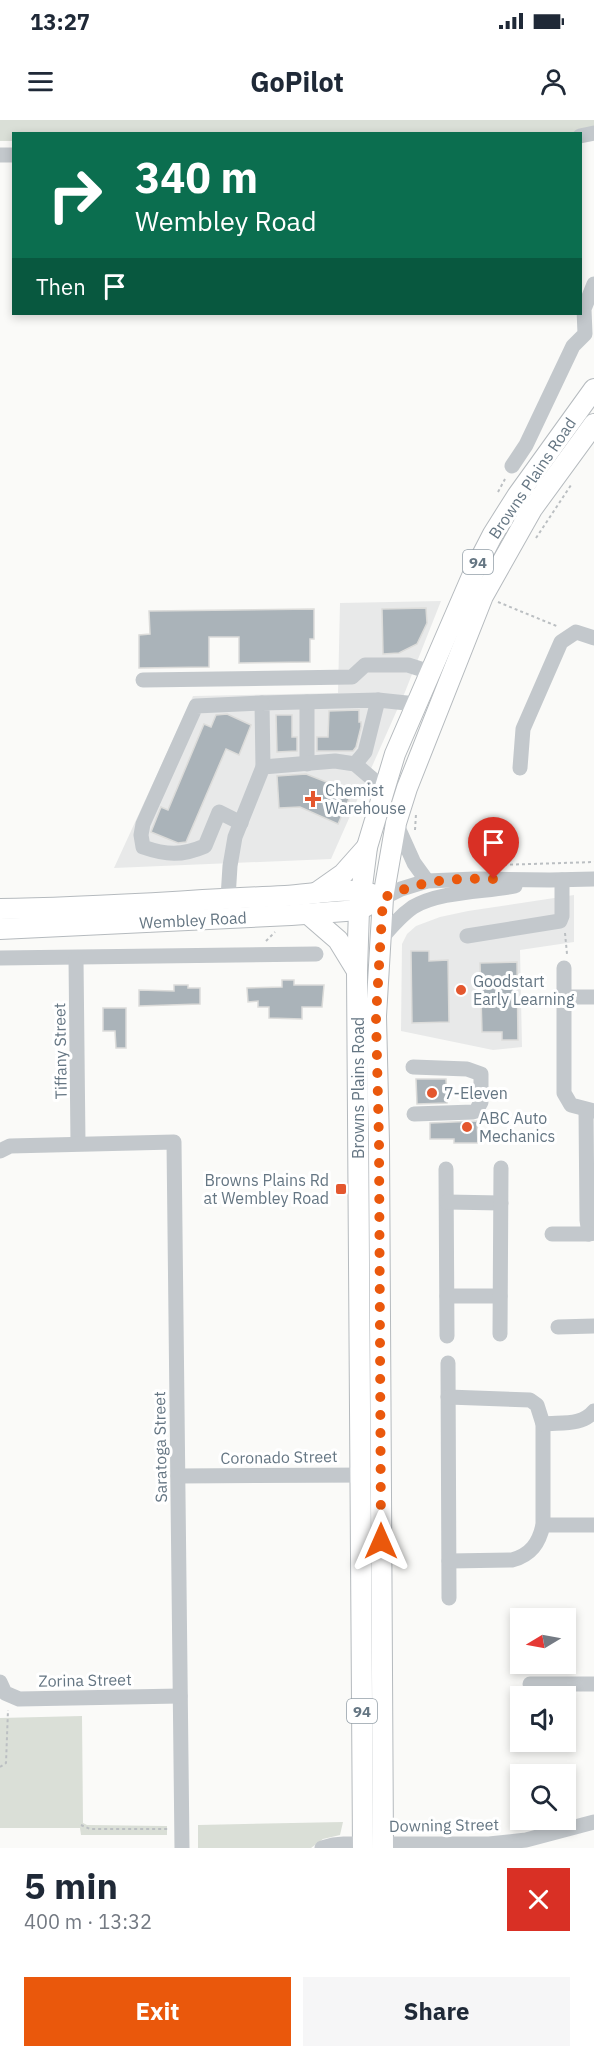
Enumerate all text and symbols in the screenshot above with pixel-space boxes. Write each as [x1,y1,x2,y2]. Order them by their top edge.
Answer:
text: 13:27 [30,7,90,36]
text: GoPilot [250,64,344,99]
icon: menu [24,65,57,98]
icon: person [537,65,570,98]
text: 340 m [135,150,258,205]
icon: right [36,156,114,234]
text: Wembley Road [135,203,317,238]
icon: arrive [98,270,131,303]
text: Then [36,272,86,301]
street label: Browns Plains Road [484,414,580,542]
road number: 94 [463,550,493,574]
place label: Chemist Warehouse [325,780,406,818]
marker: Chemist Warehouse [306,792,320,806]
pin [468,817,519,879]
icon: arrive [477,826,510,859]
street label: Wembley Road [139,907,247,933]
place label: Goodstart Early Learning [473,971,575,1009]
marker: Goodstart Early Learning [454,983,468,997]
street label: Tiffany Street [49,1002,71,1100]
street label: Browns Plains Road [348,1017,368,1159]
place label: 7-Eleven [444,1083,508,1103]
marker: 7-Eleven [425,1086,439,1100]
place label: ABC Auto Mechanics [479,1108,555,1146]
marker: ABC Auto Mechanics [460,1120,474,1134]
place label: Browns Plains Rd at Wembley Road [203,1170,329,1208]
marker: Browns Plains Rd at Wembley Road [334,1182,348,1196]
street label: Saratoga Street [149,1391,171,1503]
street label: Coronado Street [220,1446,338,1468]
position arrow [349,1509,413,1573]
north arrow [510,1608,576,1674]
map controls [510,1608,576,1830]
street label: Zorina Street [38,1669,132,1691]
button: sound [510,1686,576,1752]
road number: 94 [347,1699,377,1723]
button: search [510,1764,576,1830]
street label: Downing Street [389,1814,499,1836]
text: 5 min [24,1862,118,1909]
button: close [507,1868,570,1931]
text: 400 m · 13:32 [24,1908,152,1935]
button: Exit [24,1977,291,2046]
button: Share [303,1977,570,2046]

